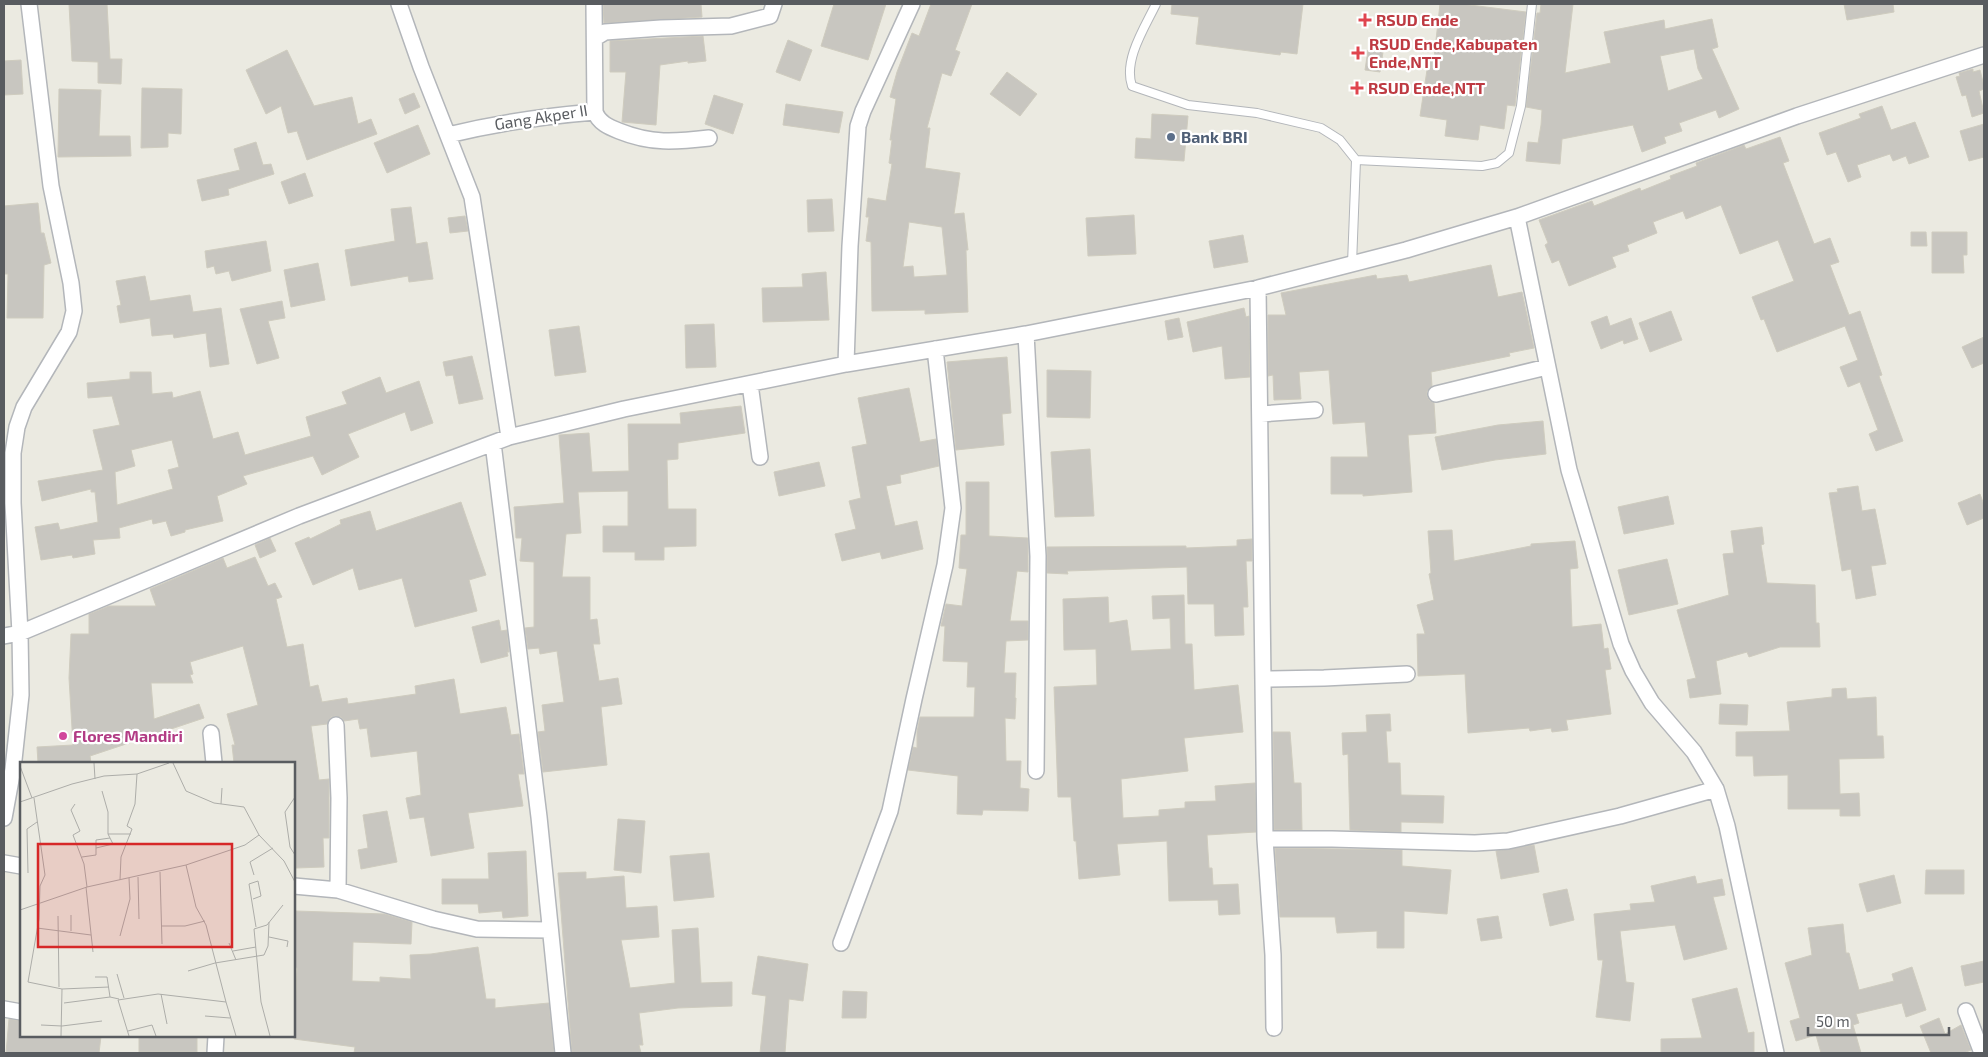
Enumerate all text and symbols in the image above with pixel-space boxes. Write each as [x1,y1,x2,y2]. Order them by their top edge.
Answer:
place label: RSUD Ende [1376,10,1459,29]
marker: RSUD Ende [1358,13,1372,27]
place label: RSUD Ende,Kabupaten Ende,NTT [1369,34,1538,71]
marker: RSUD Ende,Kabupaten Ende,NTT [1351,46,1365,60]
place label: RSUD Ende,NTT [1368,78,1486,97]
marker: RSUD Ende,NTT [1350,81,1364,95]
street label: Gang Akper II [493,100,589,133]
place label: Bank BRI [1181,127,1248,146]
marker: Bank BRI [1165,131,1177,143]
place label: Flores Mandiri [73,726,183,745]
marker: Flores Mandiri [57,730,69,742]
inset map [20,762,295,1037]
scale bar [1808,1004,1949,1036]
text: 50 m [1816,1012,1850,1030]

